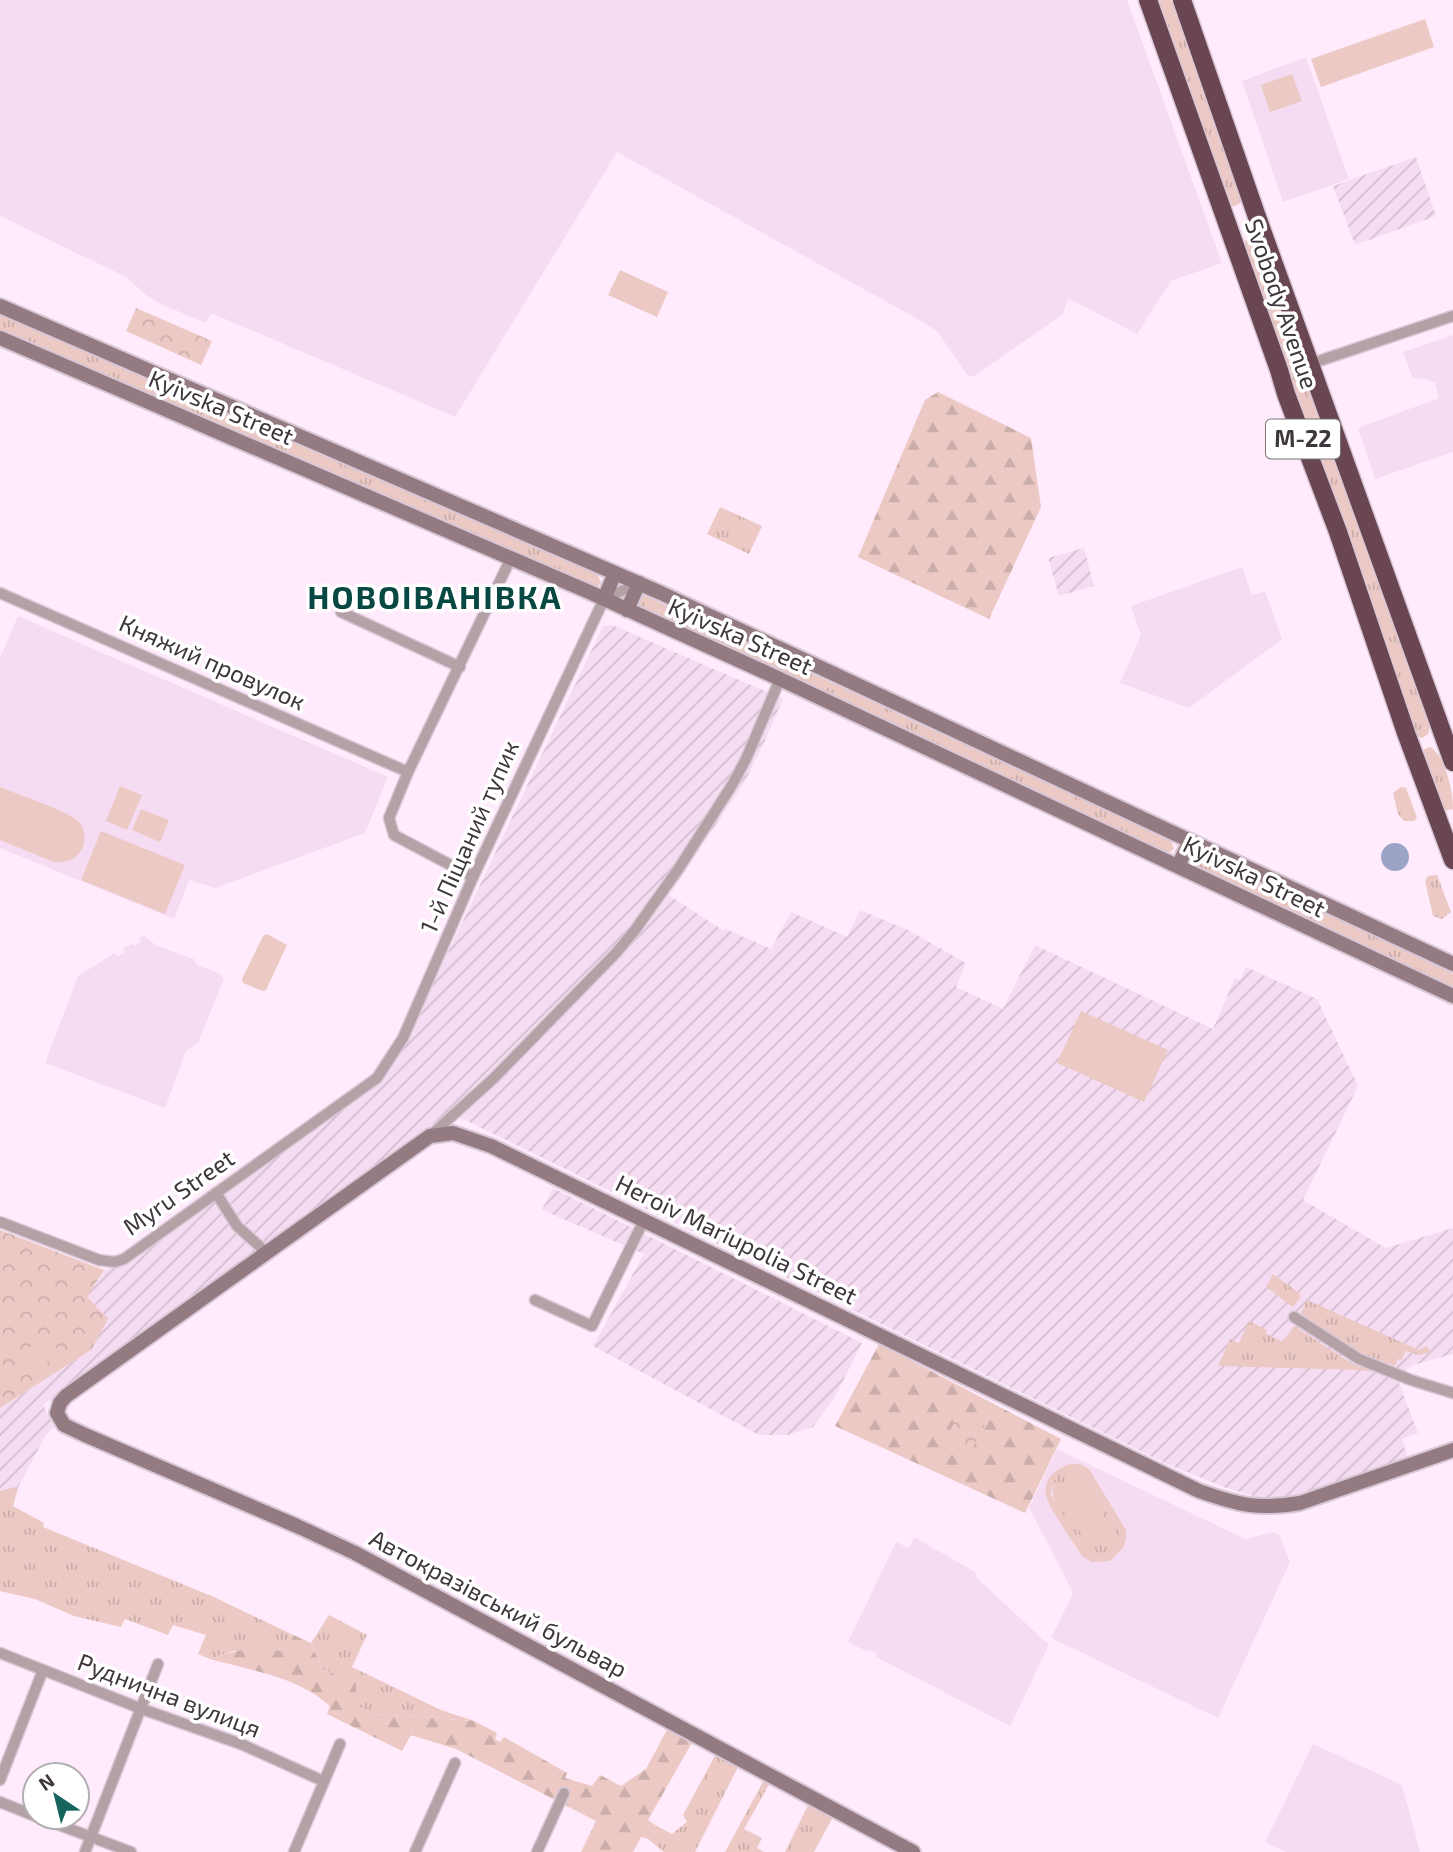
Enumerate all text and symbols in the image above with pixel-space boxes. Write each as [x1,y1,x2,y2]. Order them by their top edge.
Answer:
street label: Svobody Avenue [1240,215,1325,392]
street label: Kyivska Street [145,363,298,450]
road number: М-22 [1266,420,1340,458]
district label: НОВОІВАНІВКА [307,577,563,615]
street label: Kyivska Street [664,591,817,680]
street label: Княжий провулок [115,608,310,717]
street label: 1-й Піщаний тупик [413,735,525,938]
street label: Kyivska Street [1179,829,1330,923]
street label: Myru Street [117,1143,239,1241]
street label: Heroiv Mariupolia Street [611,1168,862,1310]
street label: Автокразівський бульвар [365,1522,632,1684]
street label: Руднична вулиця [74,1646,265,1744]
north arrow [21,1761,91,1831]
text: N [34,1768,58,1795]

